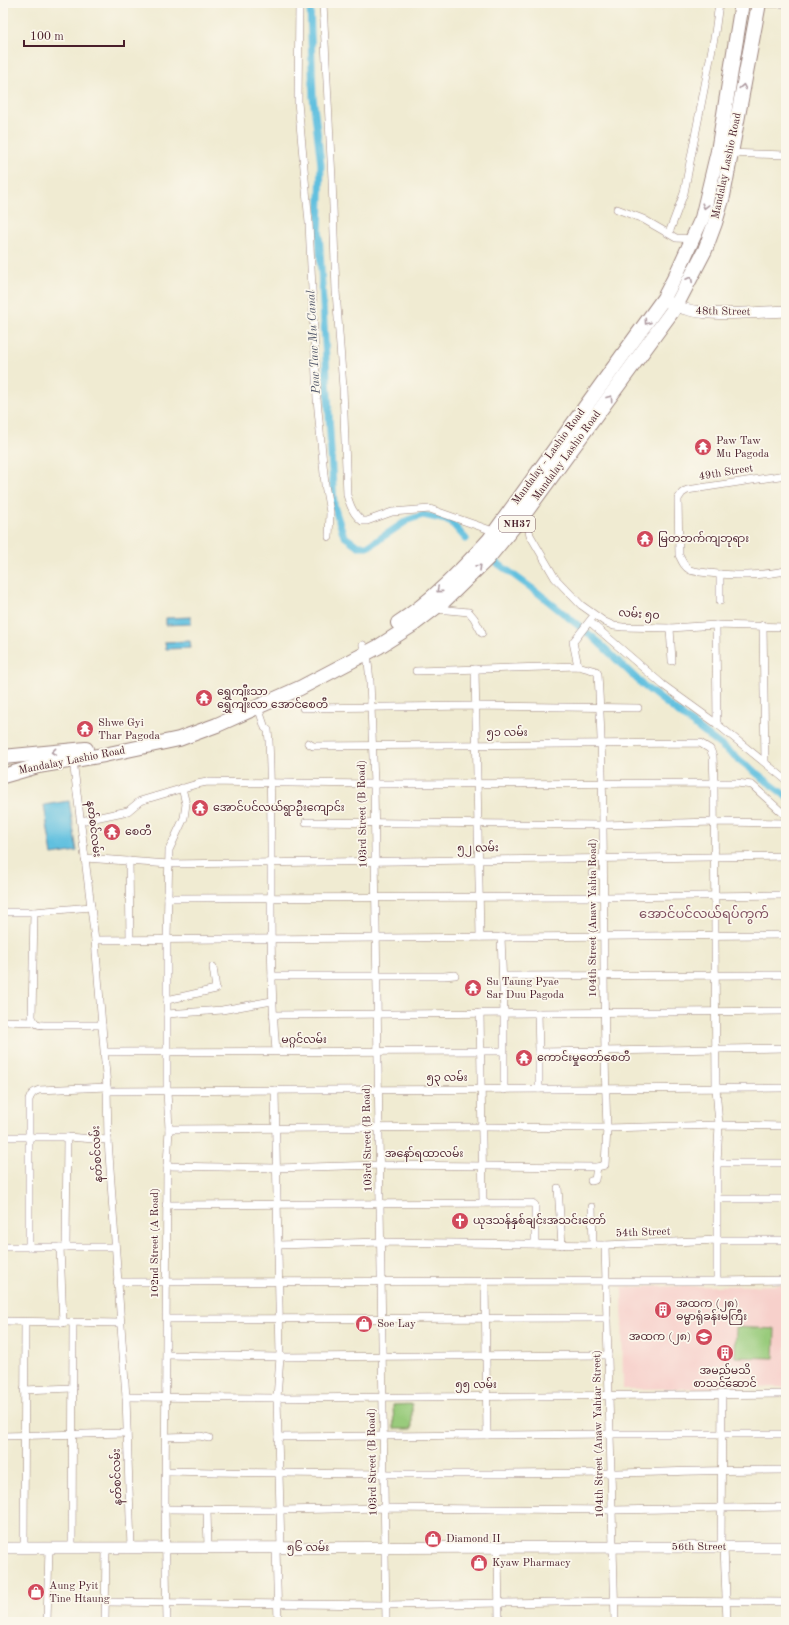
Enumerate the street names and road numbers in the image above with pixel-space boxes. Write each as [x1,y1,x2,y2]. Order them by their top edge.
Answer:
street label: Mandalay Lashio Road [710,112,744,220]
street label: 48th Street [695,306,751,318]
street label: Mandalay - Lashio Road [511,407,588,507]
street label: Mandalay Lashio Road [531,409,603,503]
street label: 49th Street [698,463,754,483]
road number: NH37 [499,516,535,532]
street label: လမ်း ၅၀ [618,605,660,624]
street label: ၅၁ လမ်း [487,725,528,741]
street label: Mandalay Lashio Road [18,745,127,777]
street label: 103rd Street (B Road) [357,760,369,868]
street label: နတ်စင်လမ်း [82,800,105,858]
street label: 104th Street (Anaw Yahta Road) [588,838,599,998]
street label: ၅၂ လမ်း [457,840,499,857]
street label: မဂ္ဂင်လမ်း [281,1032,327,1048]
street label: ၅၃ လမ်း [427,1070,468,1086]
street label: 103rd Street (B Road) [362,1084,374,1192]
street label: နတ်စင်လမ်း [88,1125,107,1183]
street label: အနော်ရထာလမ်း [385,1146,463,1162]
street label: 102nd Street (A Road) [150,1188,161,1298]
street label: 54th Street [615,1227,671,1239]
street label: 104th Street (Anaw Yahtar Street) [592,1350,606,1518]
street label: ၅၅ လမ်း [455,1377,497,1393]
street label: 103rd Street (B Road) [367,1408,379,1516]
street label: နတ်စင်လမ်း [109,1448,126,1506]
street label: ၅၆ လမ်း [287,1540,329,1556]
street label: 56th Street [672,1542,727,1553]

